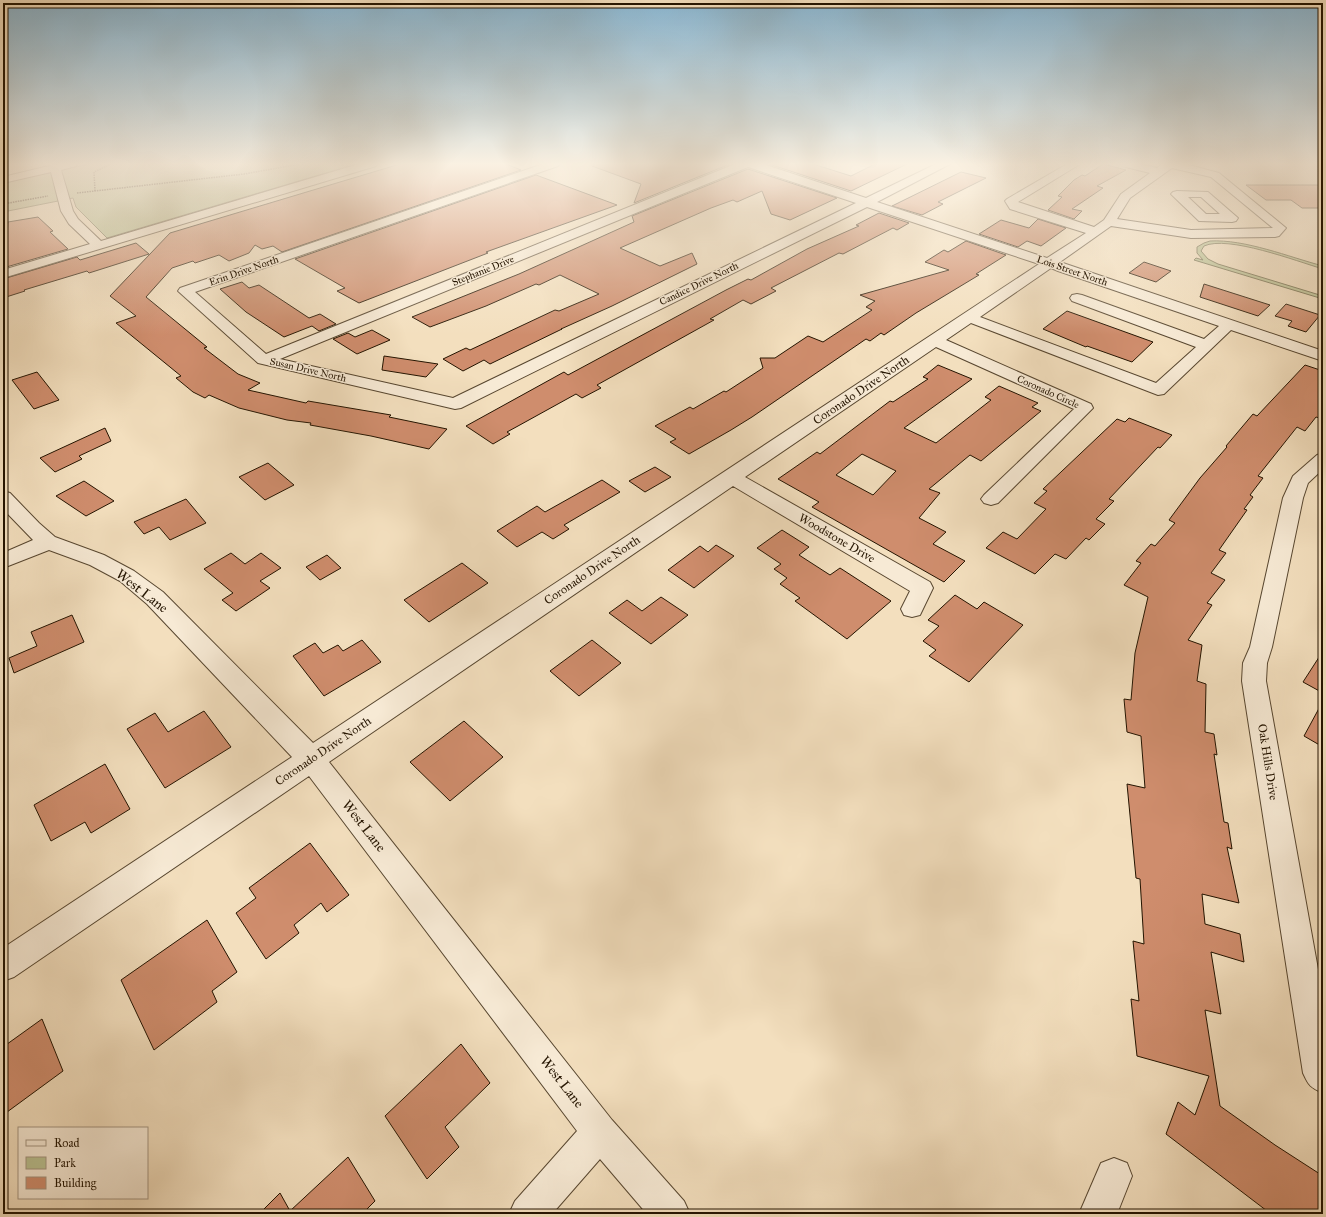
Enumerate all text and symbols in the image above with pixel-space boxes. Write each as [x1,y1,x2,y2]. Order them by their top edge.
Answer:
street label: Erin Drive North [208,253,281,289]
street label: Stephanie Drive [450,253,516,289]
street label: Lois Street North [1035,253,1109,289]
street label: Candice Drive North [658,260,741,308]
street label: Coronado Drive North [810,352,912,427]
street label: Susan Drive North [269,355,348,385]
street label: Coronado Circle [1015,373,1081,411]
street label: Woodstone Drive [796,510,878,566]
street label: Coronado Drive North [541,532,643,607]
street label: West Lane [113,565,172,617]
street label: Coronado Drive North [272,713,374,788]
street label: Oak Hills Drive [1255,723,1281,801]
street label: West Lane [338,797,390,856]
street label: West Lane [536,1053,588,1112]
legend [18,1127,148,1199]
text: Road [54,1136,80,1150]
text: Park [54,1156,76,1170]
text: Building [54,1176,97,1191]

